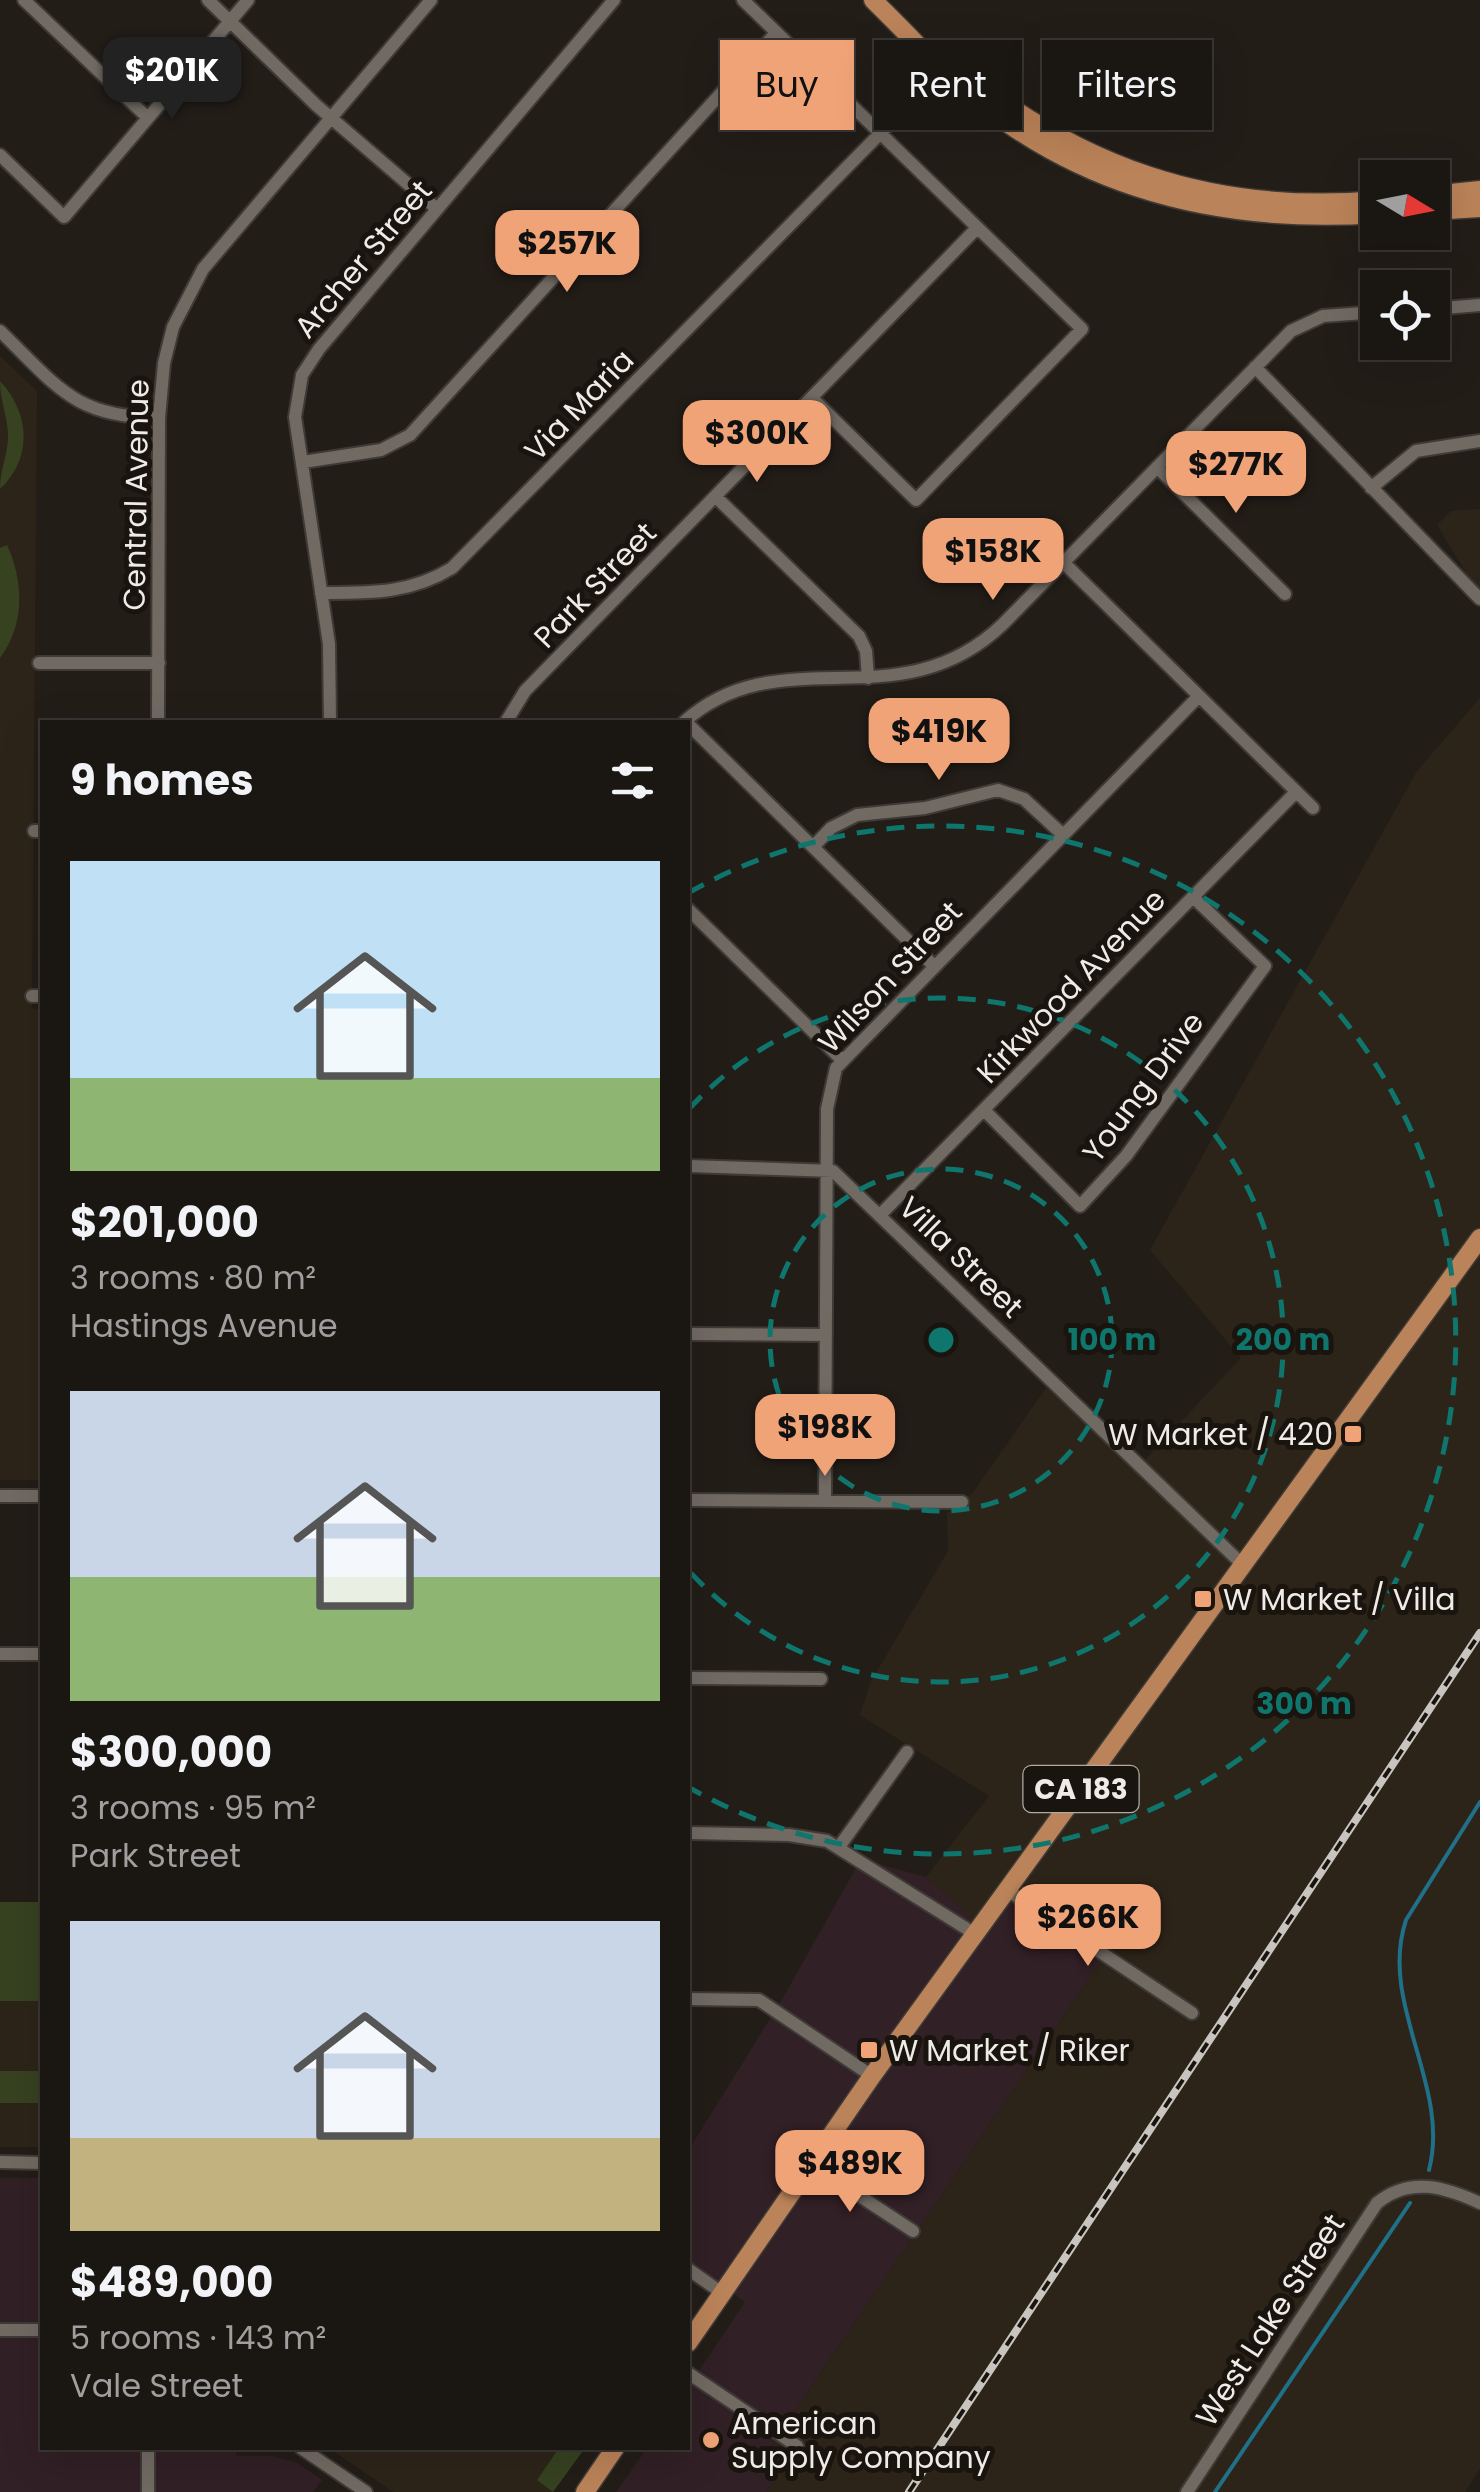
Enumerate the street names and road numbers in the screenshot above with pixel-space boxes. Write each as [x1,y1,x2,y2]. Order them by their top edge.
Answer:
street label: Archer Street [284,171,442,347]
street label: Via Maria [515,339,643,471]
street label: Central Avenue [112,379,160,611]
street label: Park Street [524,512,666,658]
street label: Kirkwood Avenue [967,879,1175,1093]
street label: Wilson Street [808,891,972,1063]
street label: Young Drive [1072,1003,1214,1171]
street label: Villa Street [889,1186,1033,1328]
road number: CA 183 [1024,1766,1138,1812]
street label: West Lake Street [1185,2205,1355,2435]

